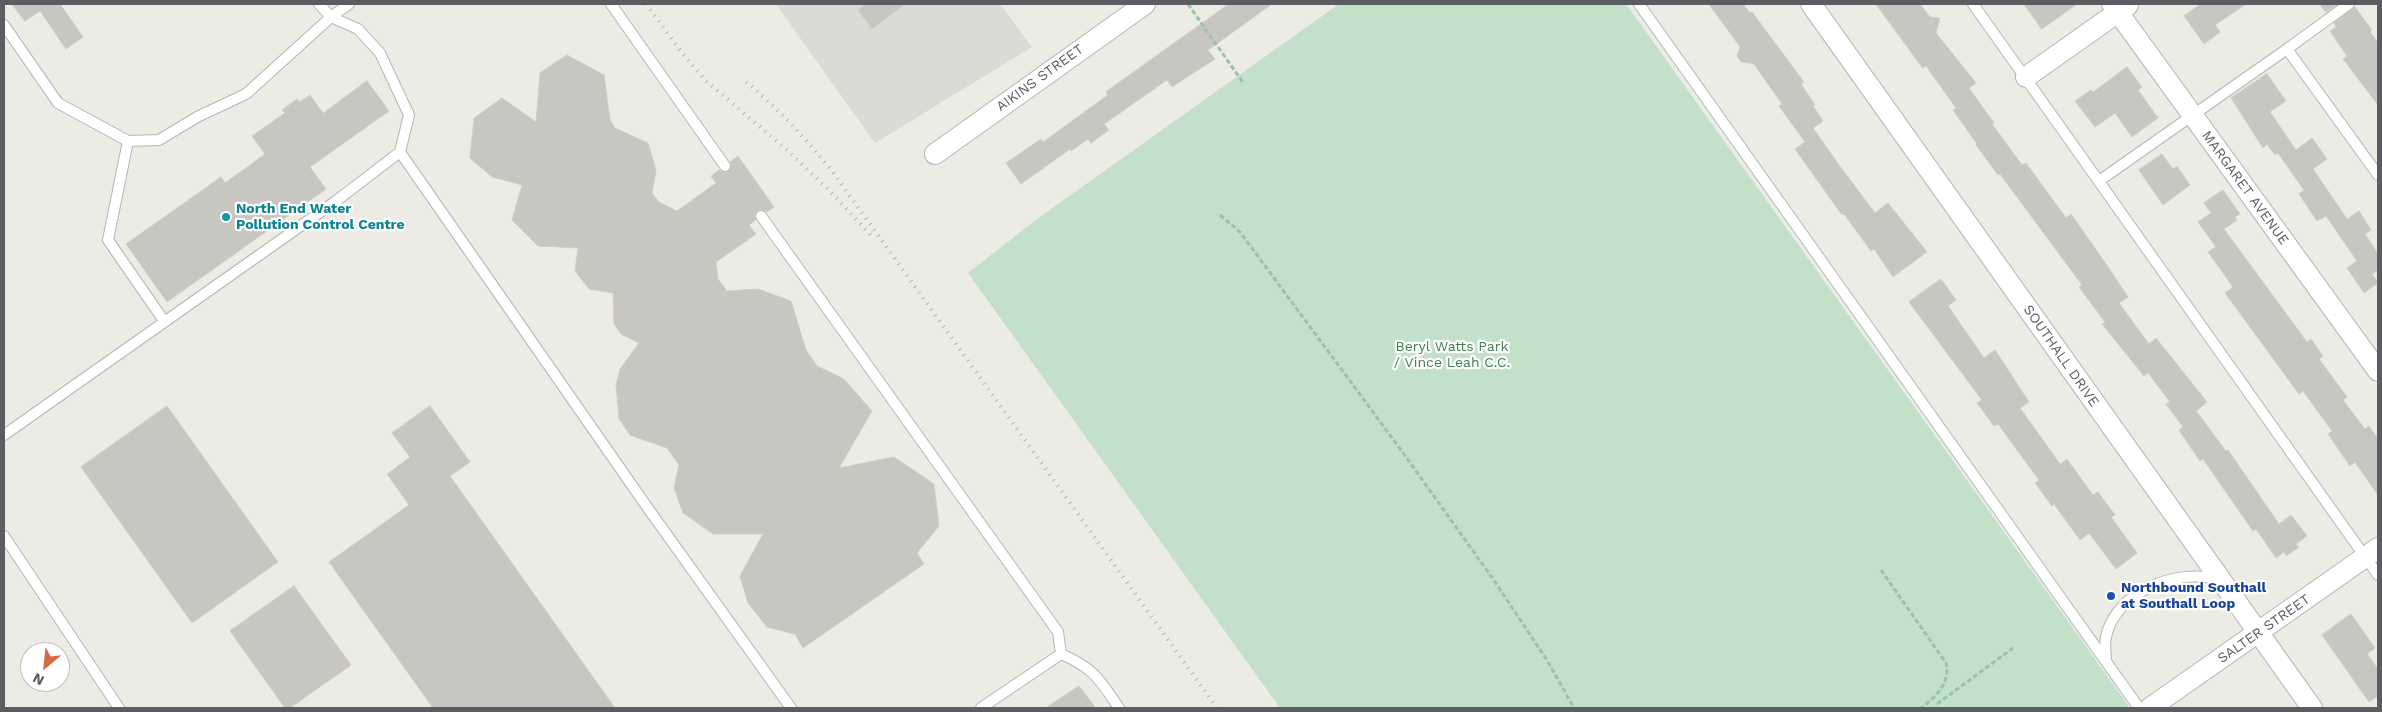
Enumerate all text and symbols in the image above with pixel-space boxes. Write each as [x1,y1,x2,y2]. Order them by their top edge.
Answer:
street label: AIKINS STREET [993,41,1087,115]
street label: MARGARET AVENUE [2198,128,2292,248]
place label: North End Water Pollution Control Centre [236,201,405,233]
marker: North End Water Pollution Control Centre [220,211,232,223]
street label: SOUTHALL DRIVE [2020,302,2102,410]
park label: Beryl Watts Park / Vince Leah C.C. [1394,339,1510,372]
place label: Northbound Southall at Southall Loop [2121,580,2266,612]
marker: Northbound Southall at Southall Loop [2105,590,2117,602]
street label: SALTER STREET [2215,591,2313,667]
north arrow [20,642,70,692]
text: N [30,670,47,689]

